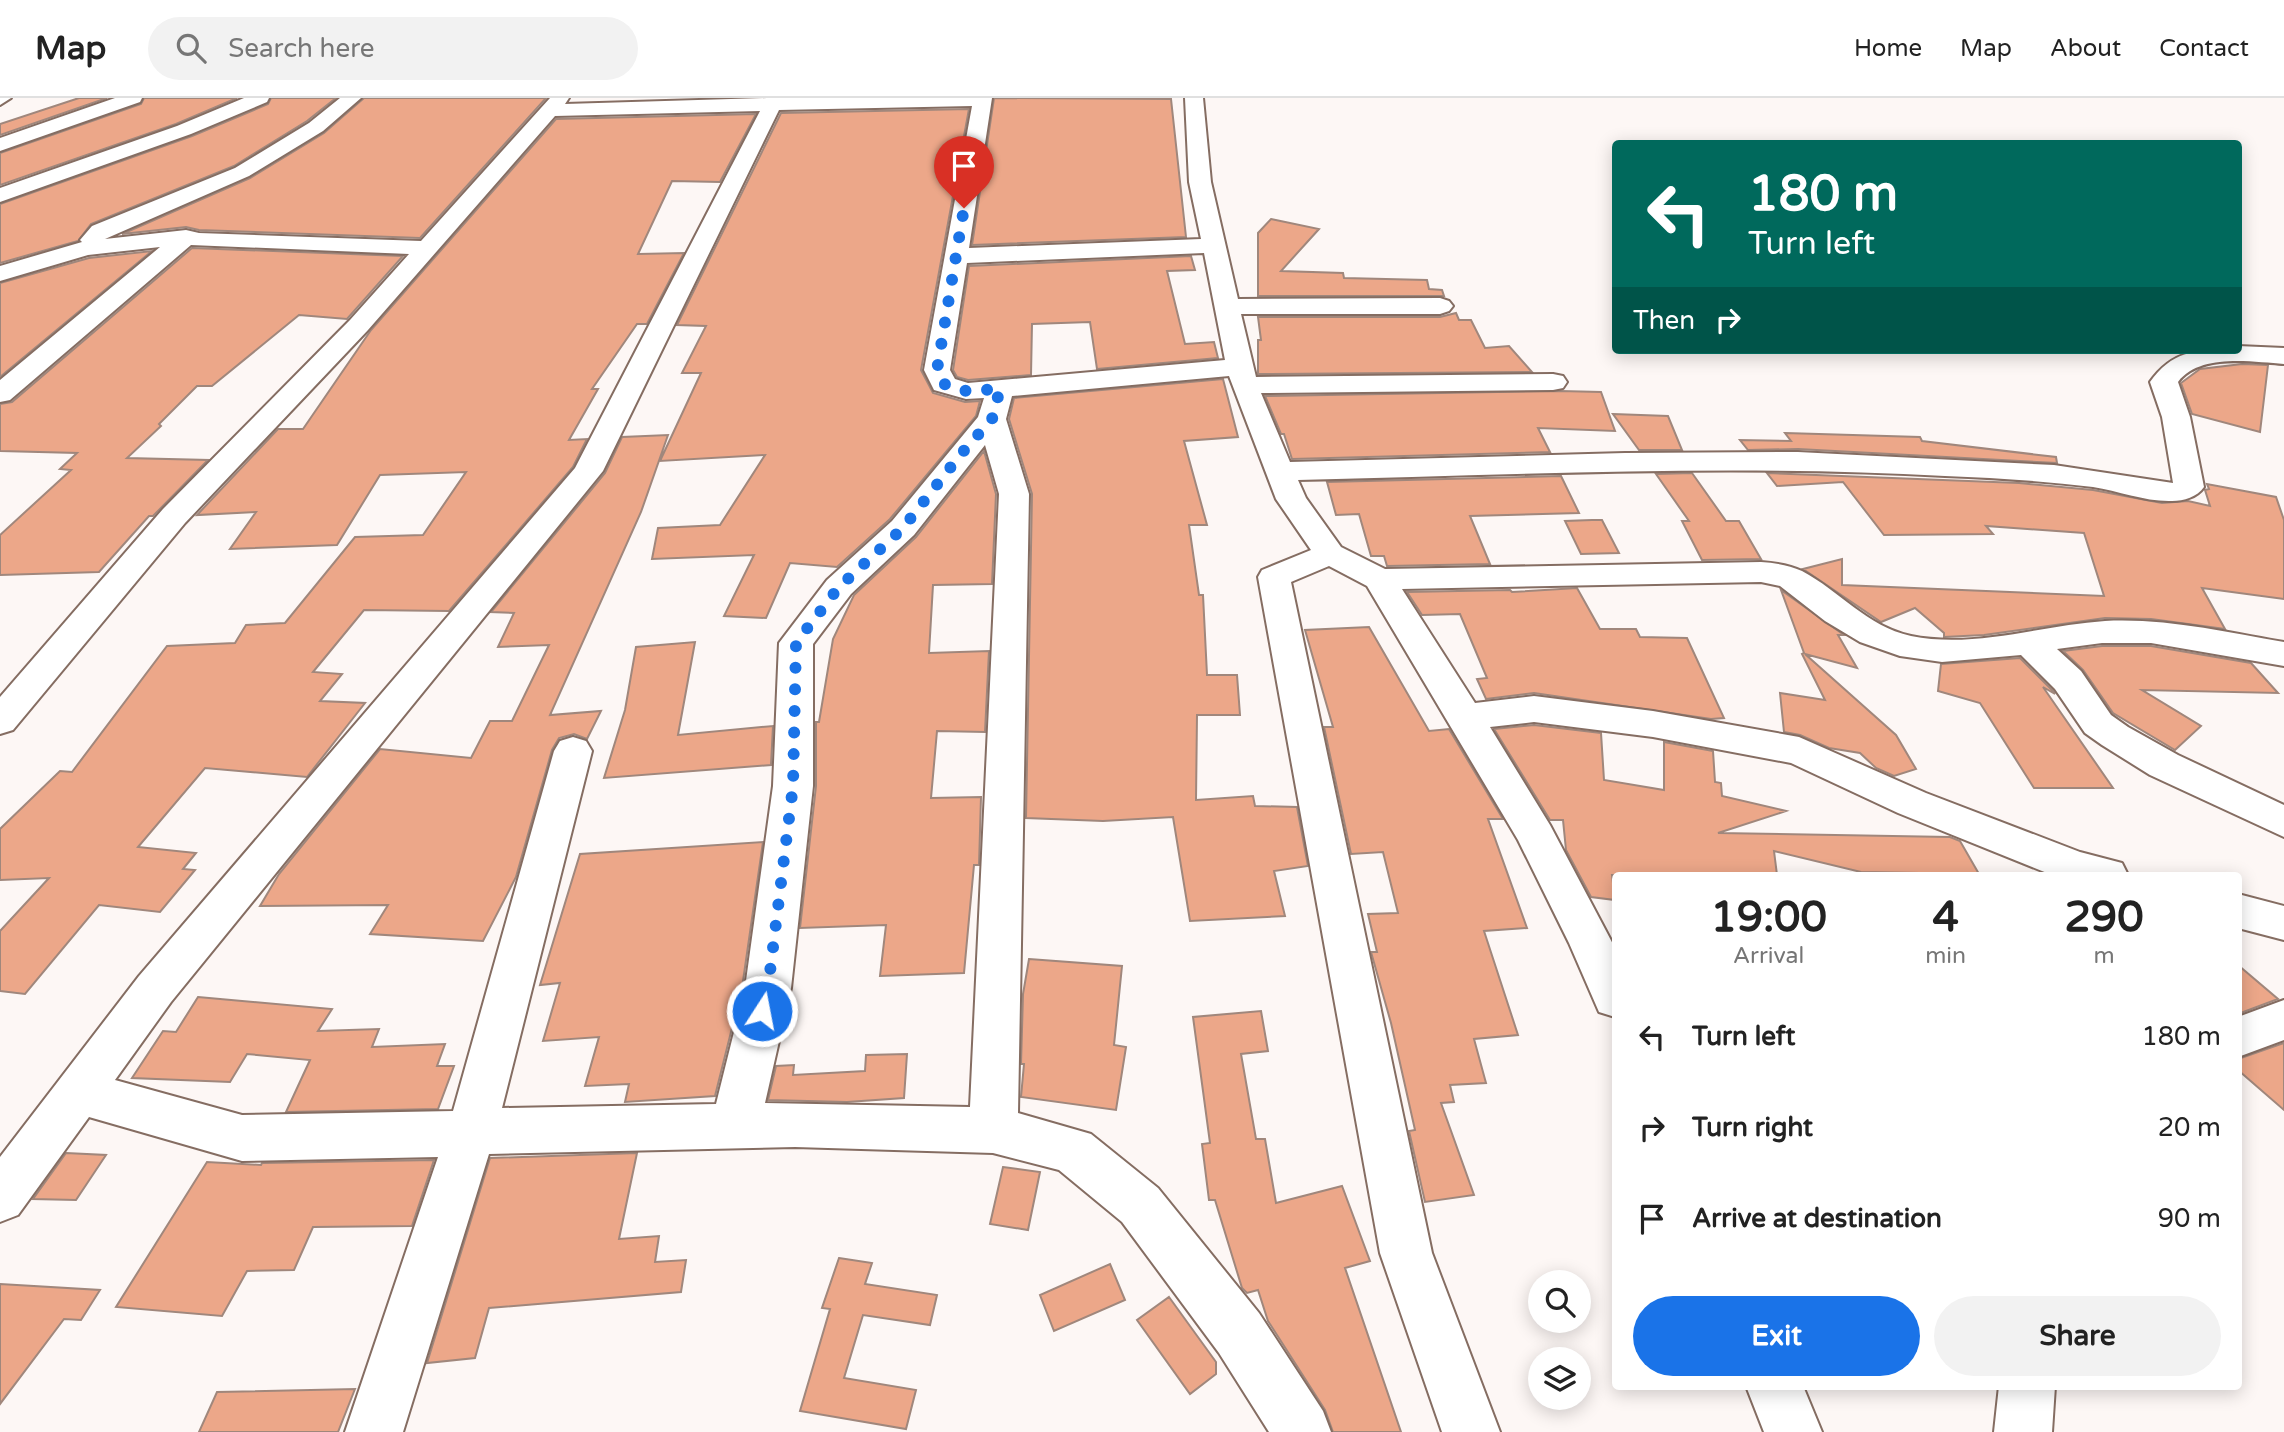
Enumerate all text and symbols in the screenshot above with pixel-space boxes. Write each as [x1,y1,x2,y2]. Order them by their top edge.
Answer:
search box [148,17,638,80]
text: Map [35,29,106,68]
icon: search [172,29,210,67]
text: Search here [228,33,374,64]
text: Home [1854,34,1922,63]
text: Map [1960,34,2012,63]
text: About [2050,34,2121,63]
text: Contact [2159,34,2249,63]
pin [934,136,994,208]
icon: arrive [945,147,983,185]
text: 180 m [1748,165,1898,224]
icon: left [1633,168,1724,259]
text: Turn left [1748,225,1875,263]
icon: right [1709,301,1747,339]
text: Then [1633,305,1695,336]
text: 19:00 [1710,892,1827,943]
text: 4 [1932,892,1959,943]
text: 290 [2064,892,2144,943]
text: Arrival [1733,942,1804,970]
text: min [1925,942,1966,970]
text: m [2093,942,2115,970]
position arrow [725,974,799,1048]
icon: left [1633,1018,1671,1056]
text: Turn left [1692,1021,1795,1052]
text: 180 m [2141,1021,2221,1052]
icon: right [1633,1109,1671,1147]
text: Turn right [1692,1112,1813,1143]
text: 20 m [2158,1112,2221,1143]
icon: arrive [1633,1200,1671,1238]
text: Arrive at destination [1692,1203,1942,1234]
text: 90 m [2158,1203,2221,1234]
map controls [1528,1270,1591,1410]
button: search [1528,1270,1591,1333]
button: Exit [1633,1296,1920,1376]
button: Share [1934,1296,2221,1376]
button: layers [1528,1347,1591,1410]

